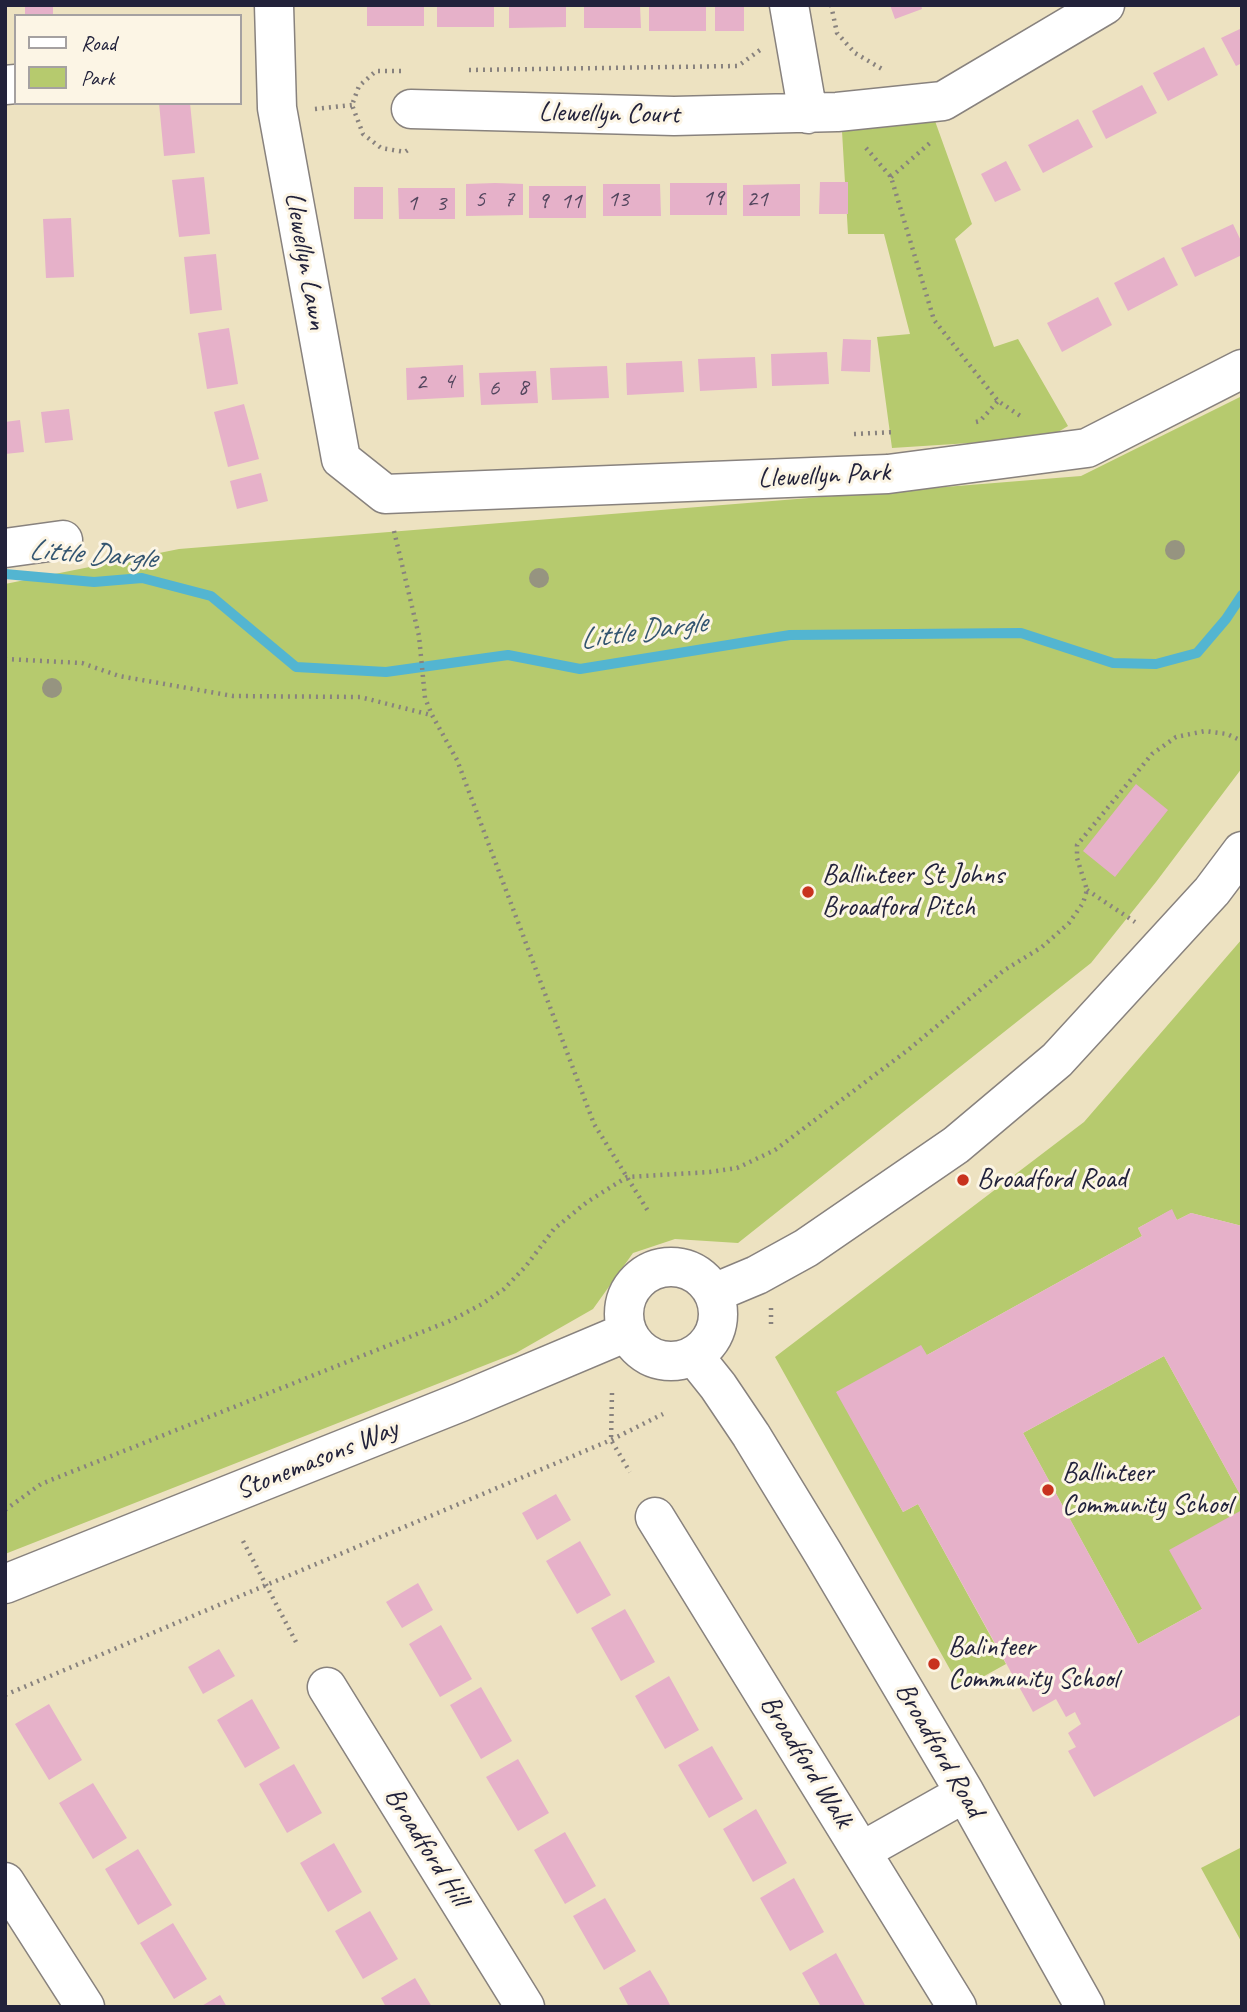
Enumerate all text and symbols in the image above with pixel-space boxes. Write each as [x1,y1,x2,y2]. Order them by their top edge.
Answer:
legend [14,14,242,105]
text: Road [81,30,116,56]
text: Park [81,65,114,91]
street label: Llewellyn Court [538,96,680,132]
house number: 19 [702,185,724,213]
house number: 5 [475,186,485,214]
house number: 7 [504,186,514,214]
house number: 13 [607,186,629,214]
house number: 21 [746,186,768,214]
house number: 9 [538,188,548,216]
house number: 11 [560,188,582,216]
street label: Llewellyn Lawn [276,190,334,332]
house number: 1 [407,190,417,218]
house number: 3 [436,190,446,218]
house number: 4 [444,368,454,396]
house number: 2 [416,369,426,397]
house number: 8 [518,374,528,402]
house number: 6 [489,375,499,403]
street label: Llewellyn Park [757,456,891,496]
water label: Little Dargle [27,533,157,577]
water label: Little Dargle [577,605,709,659]
place label: Ballinteer St Johns Broadford Pitch [822,859,1004,925]
marker: Ballinteer St Johns Broadford Pitch [800,884,816,900]
place label: Broadford Road [977,1163,1127,1197]
marker: Broadford Road [955,1172,971,1188]
street label: Stonemasons Way [231,1412,403,1508]
place label: Ballinteer Community School [1062,1457,1232,1523]
marker: Ballinteer Community School [1040,1482,1056,1498]
place label: Balinteer Community School [948,1631,1118,1697]
marker: Balinteer Community School [926,1656,942,1672]
street label: Broadford Road [887,1677,991,1823]
street label: Broadford Walk [752,1689,860,1835]
street label: Broadford Hill [376,1782,476,1912]

